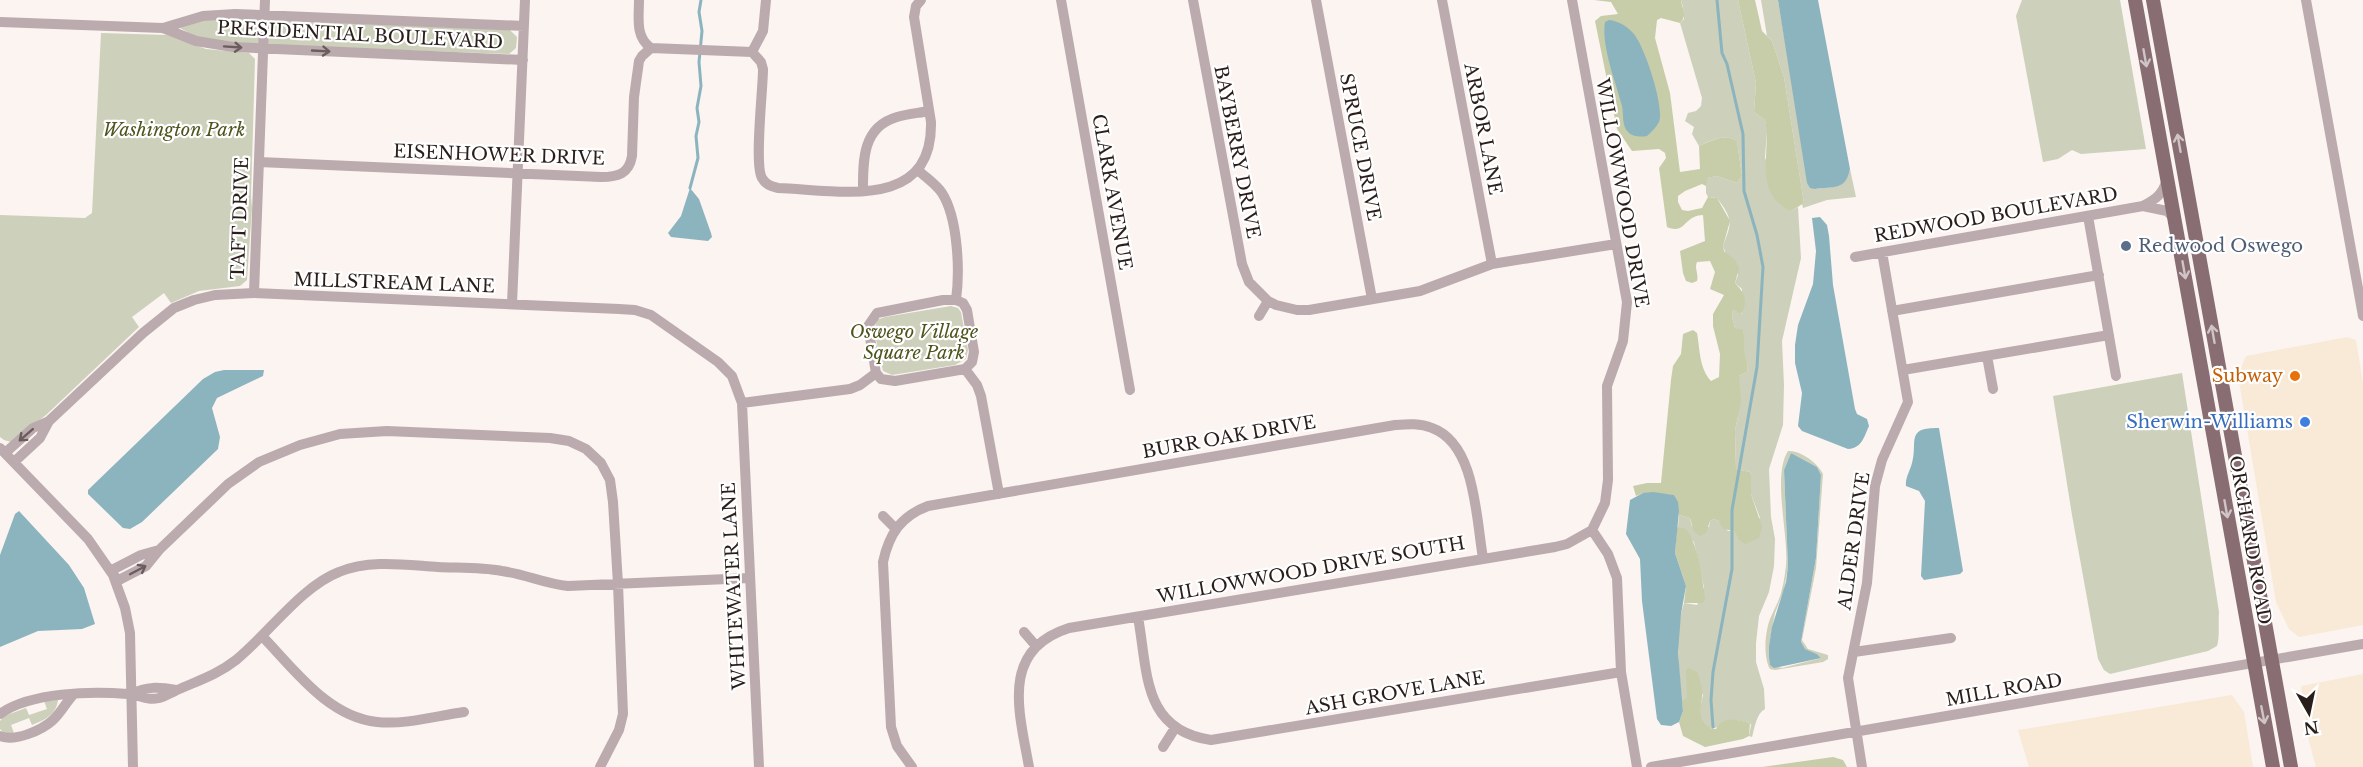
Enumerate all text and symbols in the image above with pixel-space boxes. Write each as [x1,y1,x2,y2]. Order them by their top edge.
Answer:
street label: PRESIDENTIAL BOULEVARD [217,17,503,53]
one-way arrow [222,42,242,53]
one-way arrow [311,46,331,57]
one-way arrow [2140,47,2151,67]
street label: ARBOR LANE [1459,60,1507,197]
street label: BAYBERRY DRIVE [1209,63,1265,241]
street label: SPRUCE DRIVE [1335,71,1385,223]
street label: WILLOWWOOD DRIVE [1591,76,1653,309]
street label: CLARK AVENUE [1087,112,1137,272]
park label: Washington Park [103,119,245,141]
one-way arrow [2173,133,2184,153]
street label: EISENHOWER DRIVE [393,140,605,170]
street label: TAFT DRIVE [227,156,253,280]
street label: REDWOOD BOULEVARD [1872,183,2120,247]
place label: Redwood Oswego [2138,235,2303,257]
marker: Redwood Oswego [2119,239,2133,253]
one-way arrow [2178,260,2189,279]
street label: MILLSTREAM LANE [293,268,495,298]
park label: Oswego Village Square Park [850,321,978,364]
one-way arrow [2207,325,2218,345]
place label: Subway [2212,365,2283,387]
marker: Subway [2288,369,2302,383]
street label: BURR OAK DRIVE [1141,411,1317,463]
place label: Sherwin-Williams [2126,411,2293,433]
marker: Sherwin-Williams [2298,415,2312,429]
one-way arrow [19,428,34,442]
street label: ORCHARD ROAD [2224,454,2276,626]
street label: ALDER DRIVE [1833,471,1875,612]
street label: WHITEWATER LANE [718,482,750,691]
one-way arrow [2221,498,2232,518]
street label: WILLOWWOOD DRIVE SOUTH [1154,532,1467,608]
one-way arrow [128,564,146,575]
street label: ASH GROVE LANE [1303,666,1487,720]
street label: MILL ROAD [1944,669,2064,711]
north arrow [2279,683,2339,743]
one-way arrow [2258,705,2269,725]
text: N [2302,717,2320,739]

